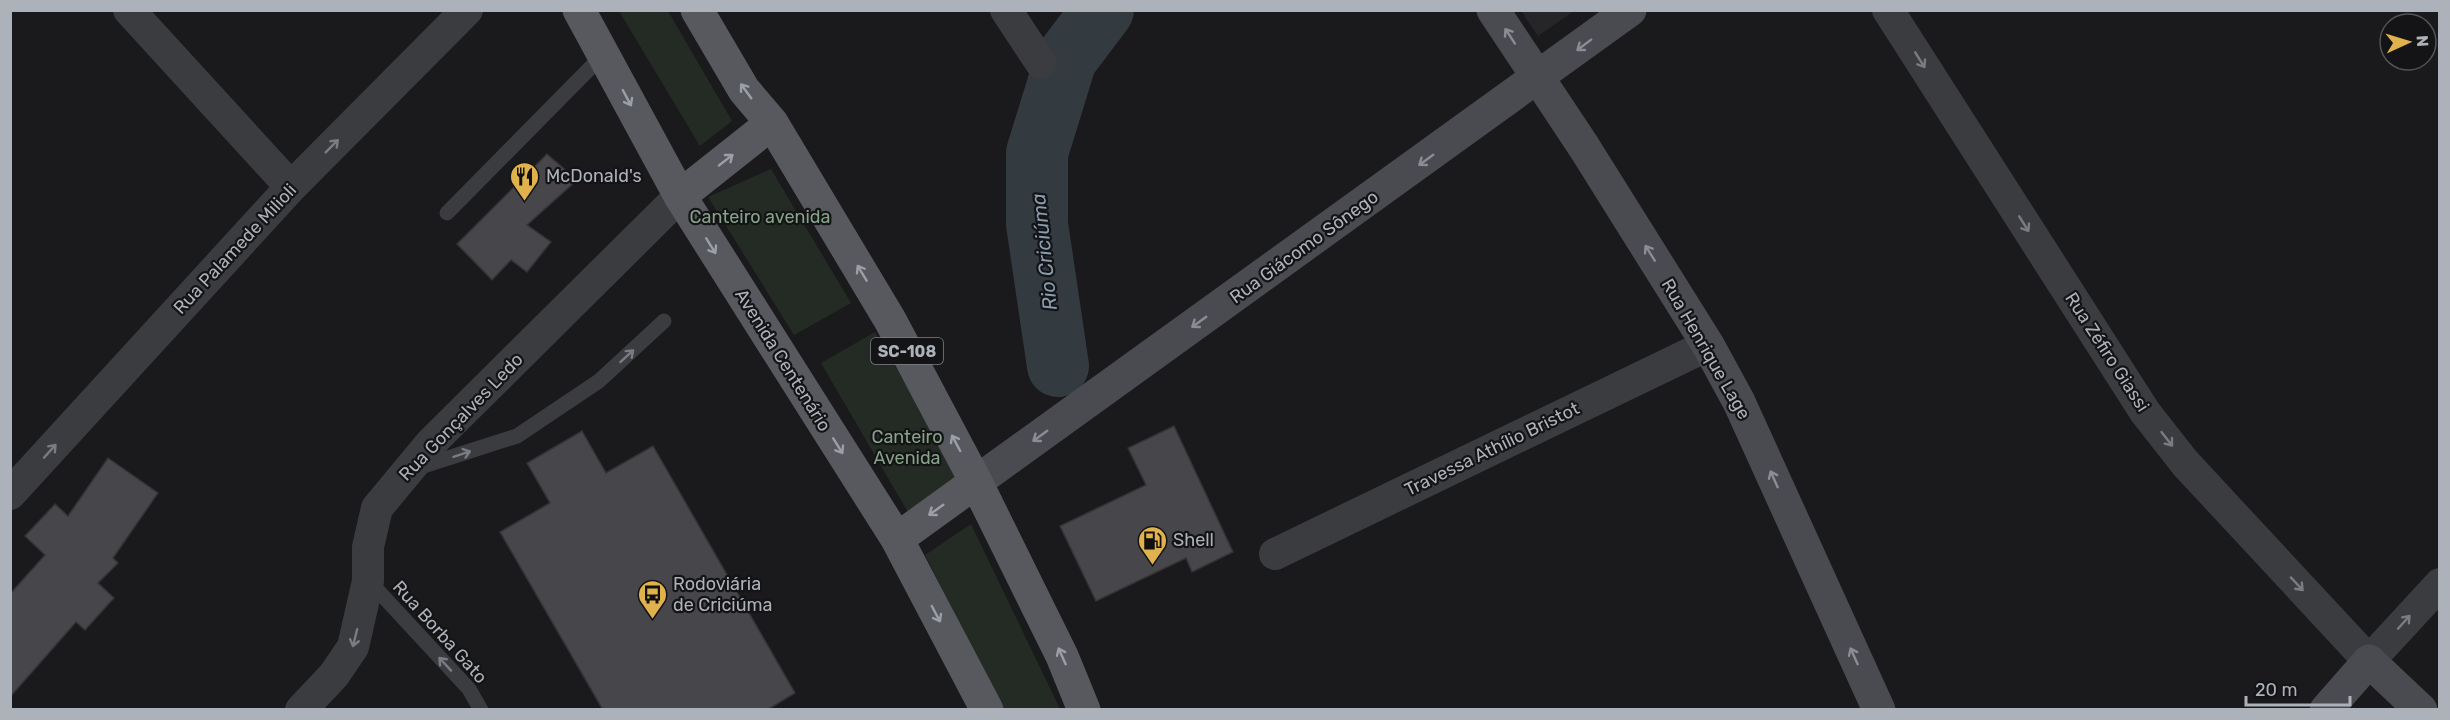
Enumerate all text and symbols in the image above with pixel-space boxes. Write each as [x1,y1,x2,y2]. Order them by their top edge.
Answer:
north arrow [2378,12,2438,72]
one-way arrow [1503,28,1516,45]
text: N [2413,35,2432,47]
one-way arrow [1576,39,1592,52]
one-way arrow [1914,51,1926,68]
one-way arrow [740,84,752,100]
one-way arrow [622,89,633,107]
one-way arrow [325,138,339,153]
one-way arrow [717,154,733,167]
one-way arrow [1418,154,1434,166]
restaurant icon: McDonald's [509,160,541,202]
place label: McDonald's [546,165,642,187]
street label: Rua Palamede Milioli [169,179,301,319]
street label: Rua Giácomo Sônego [1225,186,1383,308]
water label: Rio Criciúma [1026,192,1062,312]
park label: Canteiro avenida [690,206,830,228]
one-way arrow [2019,215,2031,232]
one-way arrow [705,237,717,253]
one-way arrow [1644,245,1656,262]
one-way arrow [856,265,868,282]
street label: Rua Henrique Lage [1657,275,1755,423]
street label: Avenida Centenário [730,285,836,435]
street label: Rua Zéfiro Giassi [2060,288,2154,416]
one-way arrow [1191,316,1207,328]
road number: SC-108 [871,338,943,364]
street label: Rua Gonçalves Ledo [394,349,528,485]
one-way arrow [620,349,635,363]
street label: Travessa Athílio Bristot [1401,397,1583,501]
park label: Canteiro Avenida [871,426,943,469]
one-way arrow [1033,430,1049,442]
one-way arrow [2160,431,2173,447]
one-way arrow [950,435,961,453]
one-way arrow [832,437,844,454]
one-way arrow [43,444,57,459]
one-way arrow [452,448,471,459]
one-way arrow [1768,470,1779,488]
one-way arrow [929,504,945,516]
fuel station icon: Shell [1136,524,1168,566]
place label: Shell [1173,529,1214,551]
place label: Rodoviária de Criciúma [673,573,772,616]
street label: Rua Borba Gato [388,576,492,688]
one-way arrow [2290,576,2304,591]
bus stop icon: Rodoviária de Criciúma [636,578,668,620]
one-way arrow [930,605,942,622]
one-way arrow [2397,615,2411,630]
one-way arrow [349,628,360,647]
one-way arrow [1055,647,1067,665]
one-way arrow [1848,648,1860,666]
one-way arrow [438,657,452,672]
scale bar [2246,669,2350,707]
text: 20 m [2255,679,2297,701]

